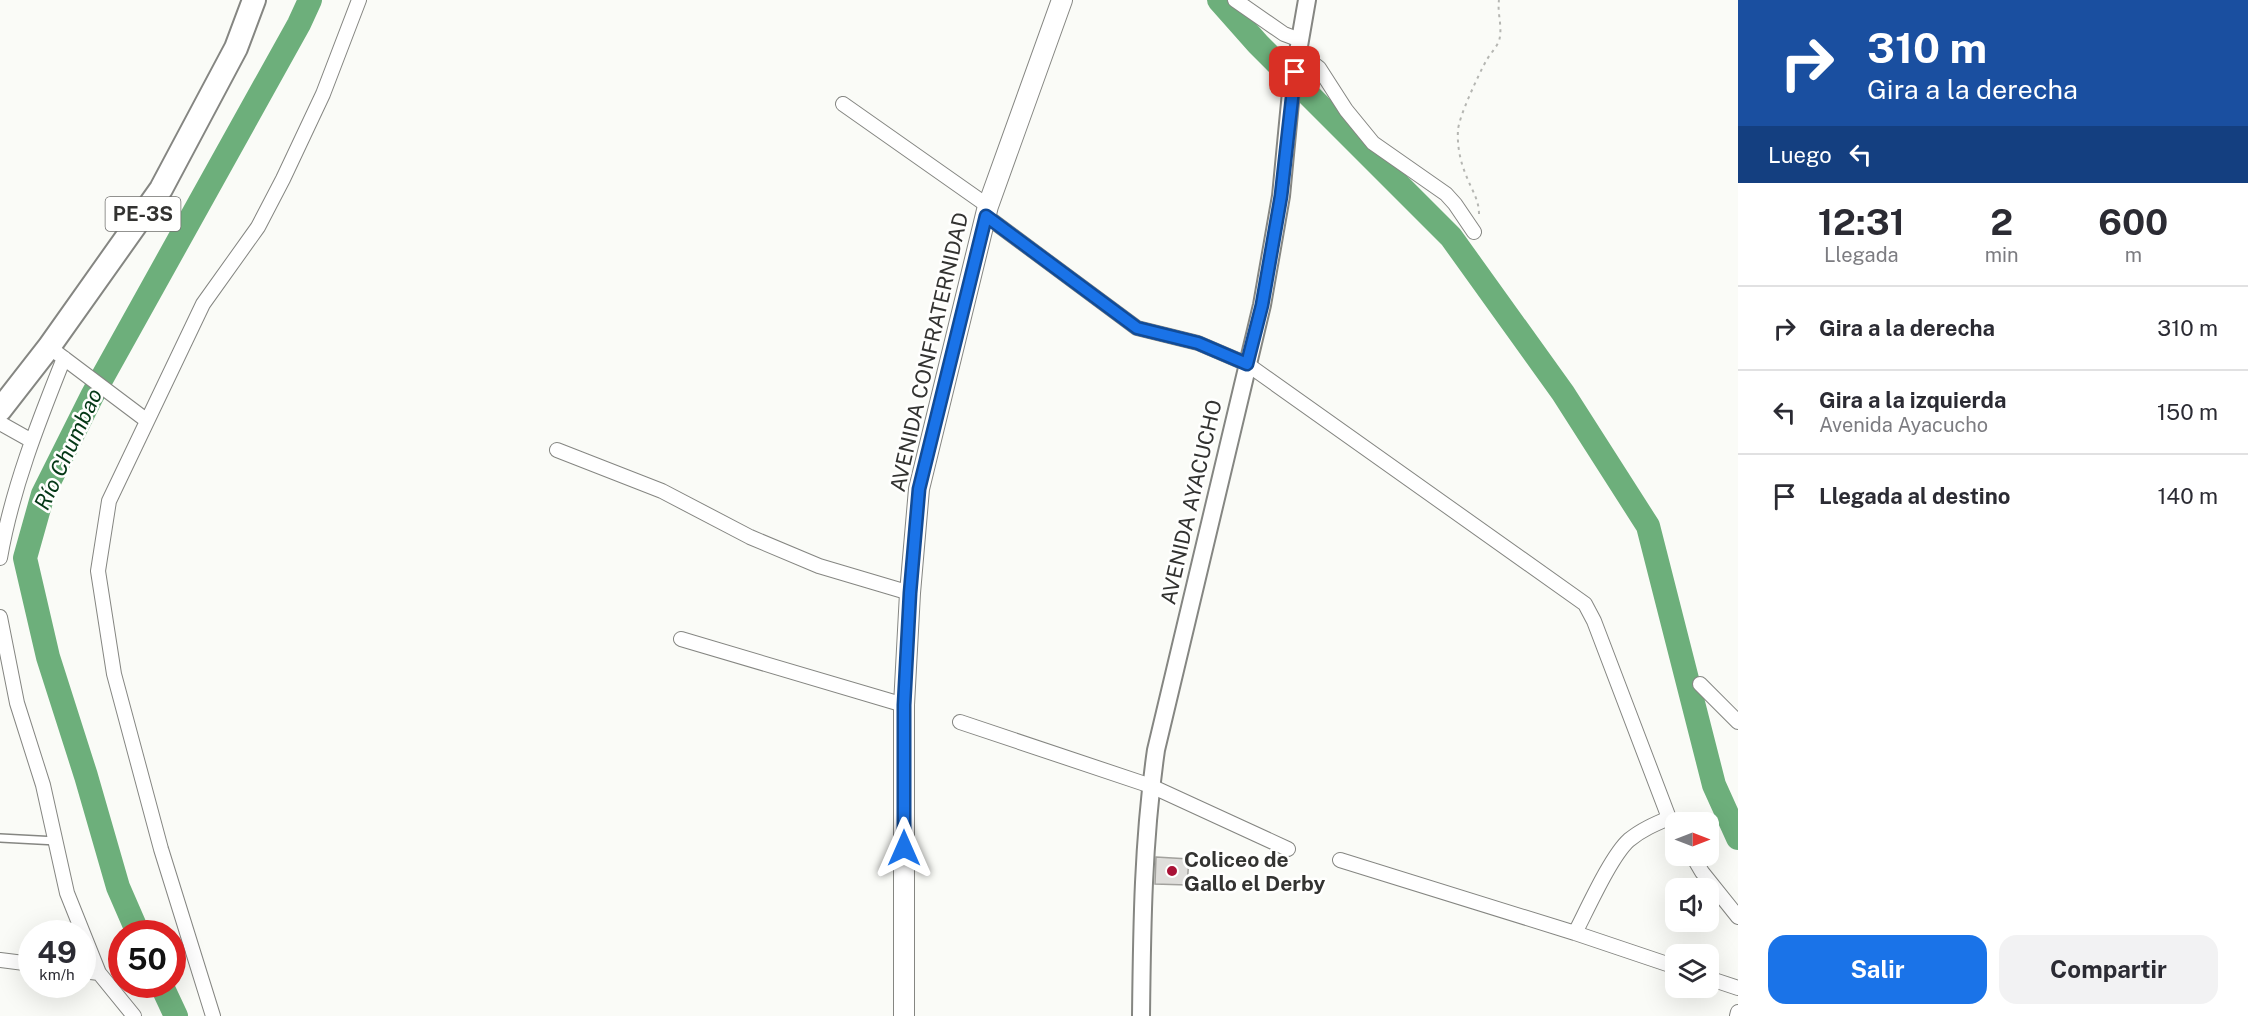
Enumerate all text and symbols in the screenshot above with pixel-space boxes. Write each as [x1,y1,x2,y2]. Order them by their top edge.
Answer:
text: 310 m [1867,23,1987,72]
icon: right [1768,24,1846,102]
pin [1269,46,1320,97]
icon: arrive [1278,55,1311,88]
text: Gira a la derecha [1867,73,2078,105]
icon: left [1844,138,1877,171]
text: Luego [1768,142,1832,168]
road number: PE-3S [106,197,180,231]
text: 12:31 [1818,201,1905,243]
text: 2 [1990,201,2013,243]
text: 600 [2098,201,2168,243]
street label: AVENIDA CONFRATERNIDAD [885,210,973,494]
text: Llegada [1824,243,1899,267]
text: min [1985,243,2019,267]
text: m [2125,243,2142,267]
icon: right [1768,312,1801,345]
text: Gira a la derecha [1819,315,1995,341]
text: 310 m [2157,315,2218,341]
water label: Río Chumbao [29,384,107,514]
text: Gira a la izquierda [1819,387,2006,413]
icon: left [1768,396,1801,429]
street label: AVENIDA AYACUCHO [1155,397,1227,607]
text: 150 m [2157,399,2218,425]
text: Avenida Ayacucho [1819,413,1988,437]
icon: arrive [1768,480,1801,513]
text: Llegada al destino [1819,483,2010,509]
text: 140 m [2157,483,2218,509]
north arrow [1665,812,1719,866]
map controls [1665,812,1719,998]
position arrow [872,816,936,880]
place label: Coliceo de Gallo el Derby [1184,847,1325,896]
marker: Coliceo de Gallo el Derby [1165,864,1179,878]
button: sound [1665,878,1719,932]
speed limit sign: 50 [108,920,186,998]
text: 49 [37,934,77,970]
button: Salir [1768,935,1987,1004]
button: Compartir [1999,935,2218,1004]
button: layers [1665,944,1719,998]
text: km/h [39,966,75,983]

